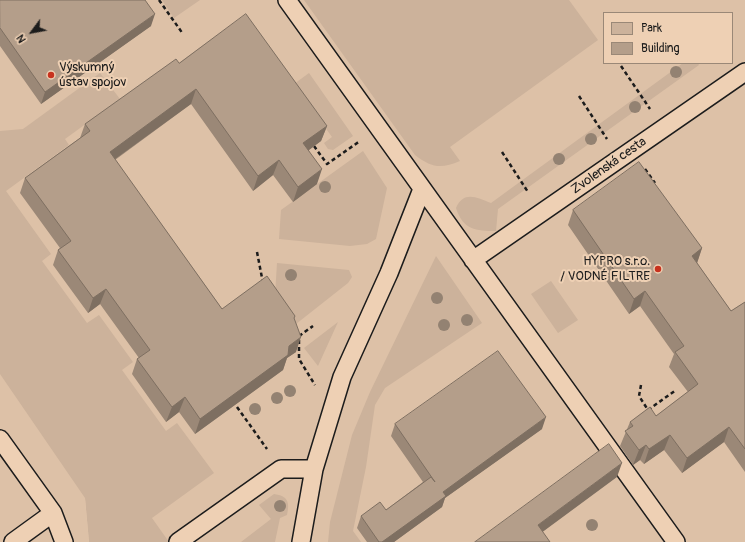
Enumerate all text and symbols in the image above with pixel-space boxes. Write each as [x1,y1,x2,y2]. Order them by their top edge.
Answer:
north arrow [12,12,52,52]
legend [603,12,733,64]
text: Park [641,21,662,36]
text: N [14,32,29,45]
text: Building [641,41,680,56]
place label: Výskumný ústav spojov [59,60,126,91]
marker: Výskumný ústav spojov [46,70,56,80]
street label: Zvolenská cesta [568,134,650,198]
place label: HYPRO s.r.o. / VODNÉ FILTRE [560,254,650,285]
marker: HYPRO s.r.o. / VODNÉ FILTRE [653,264,663,274]

